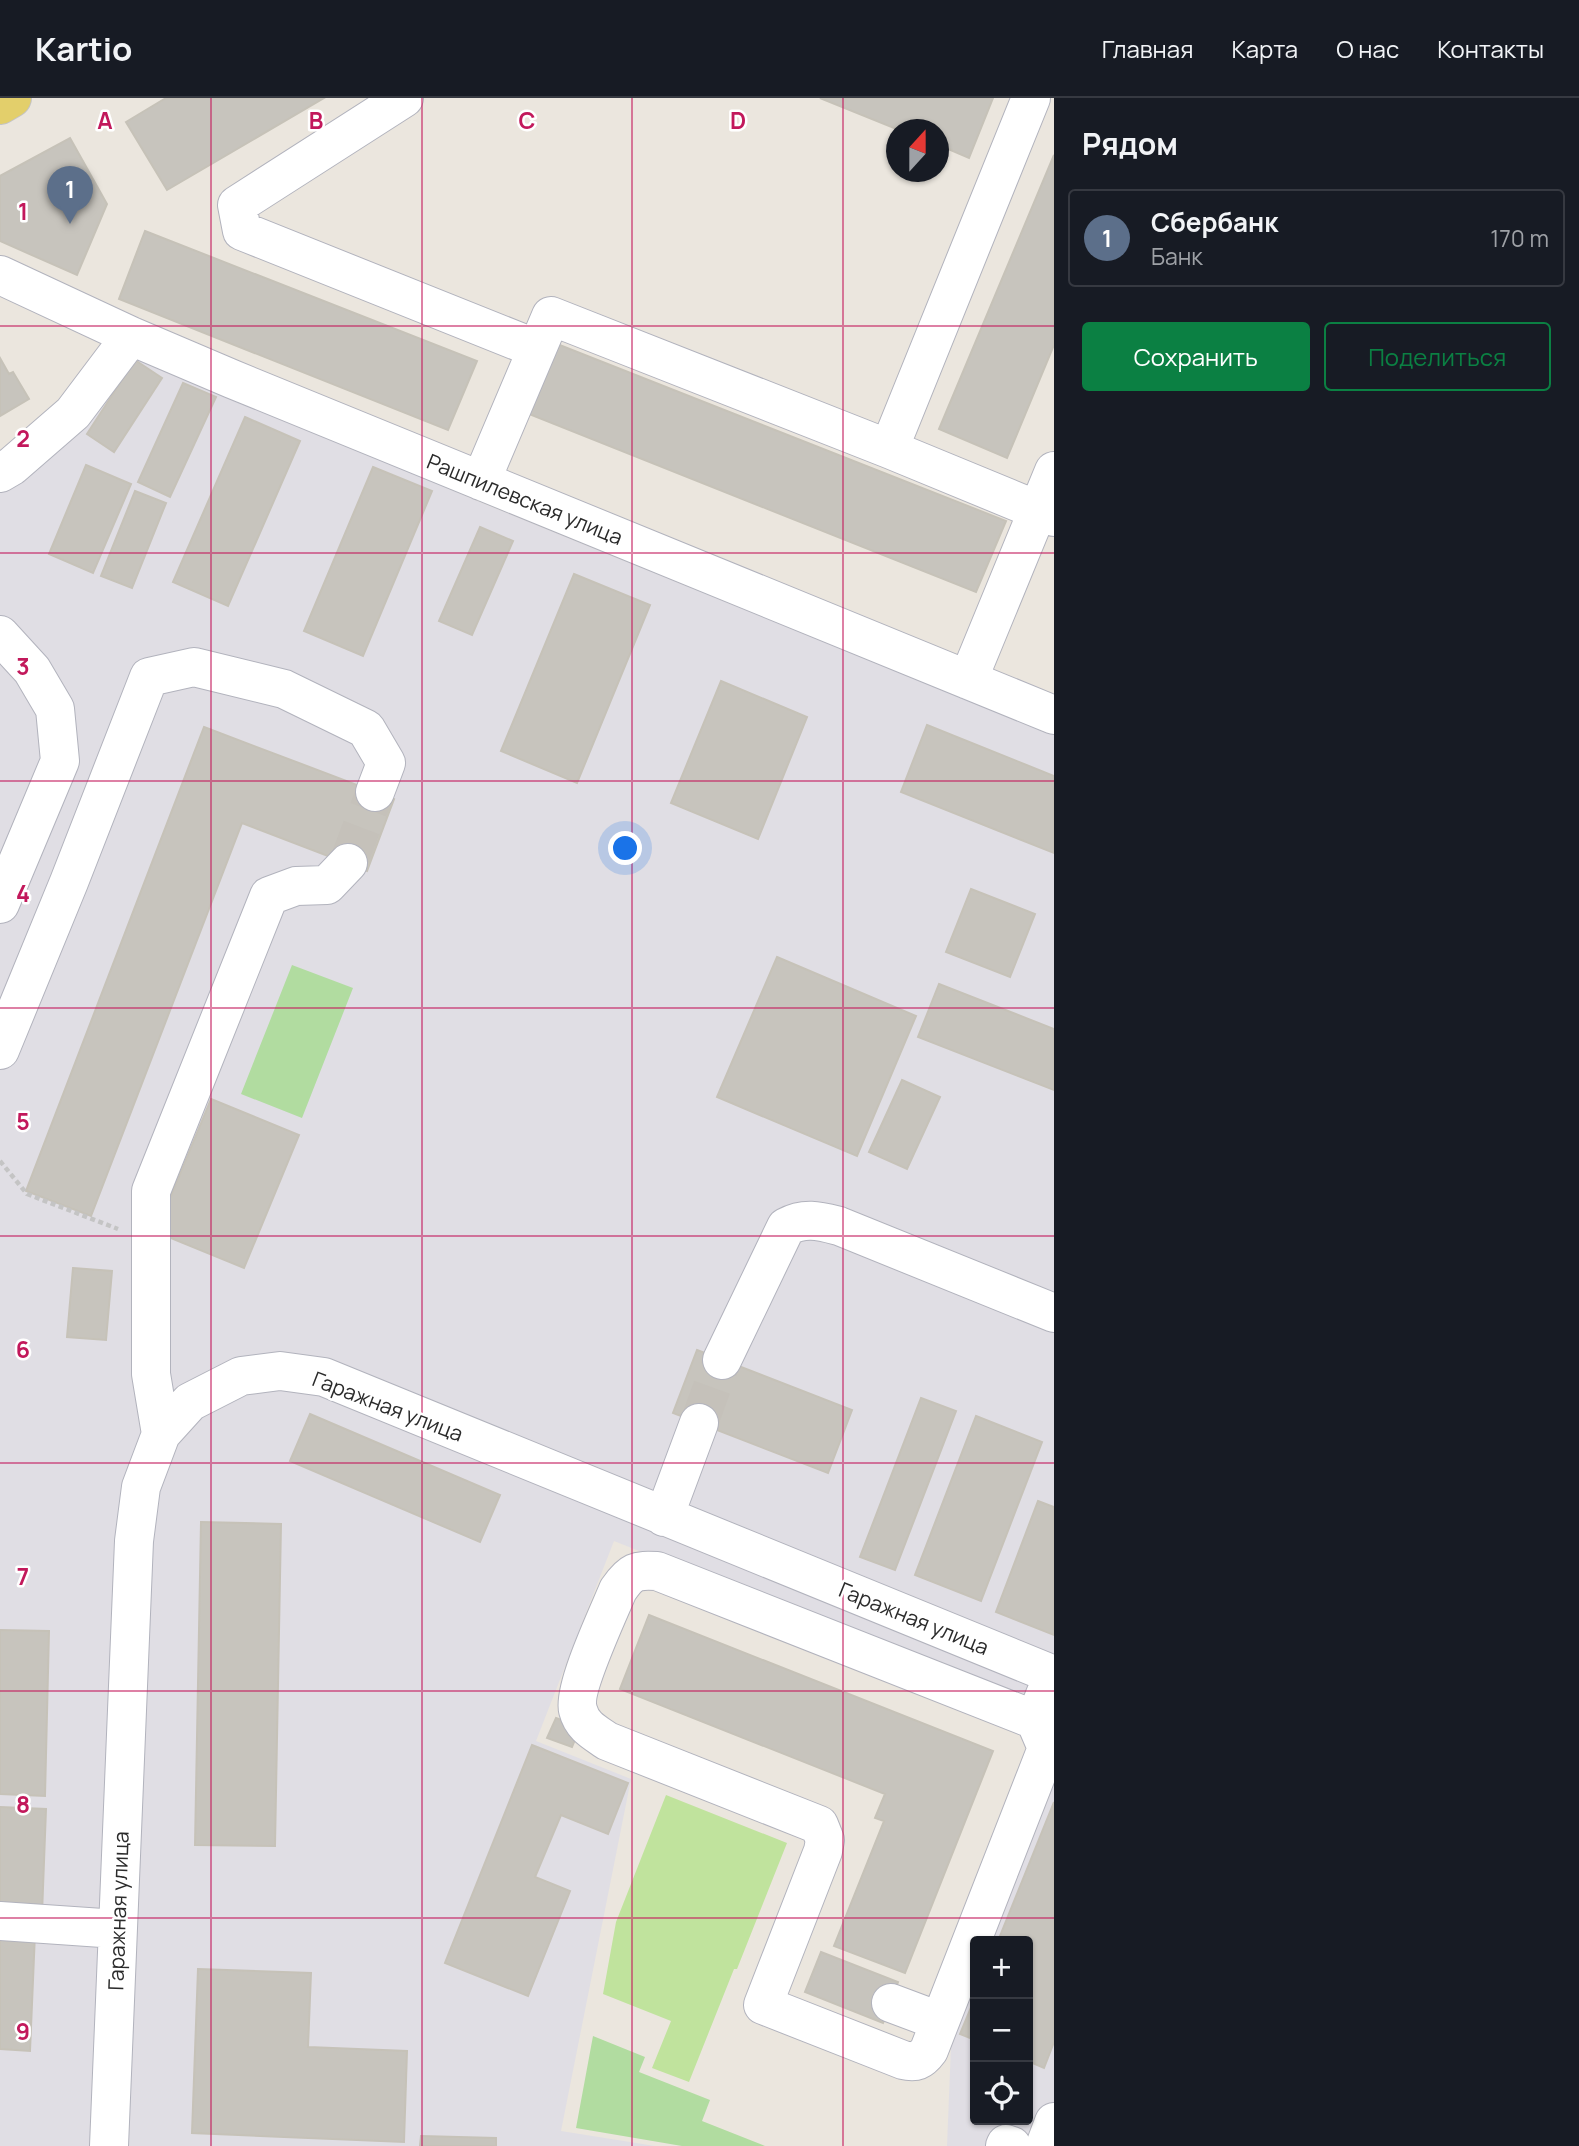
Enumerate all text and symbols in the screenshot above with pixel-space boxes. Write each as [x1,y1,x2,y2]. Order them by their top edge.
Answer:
text: Kartio [35,26,132,71]
text: Главная [1102,32,1193,65]
text: Карта [1231,32,1298,65]
text: О нас [1336,32,1399,65]
text: Контакты [1437,32,1544,65]
text: A [97,104,113,136]
text: B [309,104,323,136]
text: C [519,104,536,136]
text: D [730,104,746,136]
north arrow [886,119,949,182]
text: Рядом [1082,123,1178,164]
pin: 1 [47,166,93,224]
text: 1 [18,195,28,227]
text: Сбербанк [1151,204,1278,240]
text: 1 [1102,222,1112,254]
text: 170 m [1490,222,1549,254]
text: Банк [1151,240,1203,272]
button: Сохранить [1082,322,1310,391]
button: Поделиться [1324,322,1551,391]
text: 2 [16,422,30,454]
street label: Рашпилевская улица [423,447,627,551]
text: 3 [16,650,30,682]
your location [608,831,642,865]
text: 4 [16,877,30,909]
text: 5 [16,1105,30,1137]
text: 6 [16,1333,30,1365]
street label: Гаражная улица [309,1364,467,1448]
text: 7 [17,1560,29,1592]
street label: Гаражная улица [835,1575,993,1661]
text: 8 [16,1788,30,1820]
street label: Гаражная улица [101,1831,135,1991]
map controls [970,1936,1033,2125]
button: + [970,1936,1033,1999]
button: − [970,1999,1033,2062]
text: 9 [16,2015,30,2047]
button: locate [970,2062,1033,2125]

